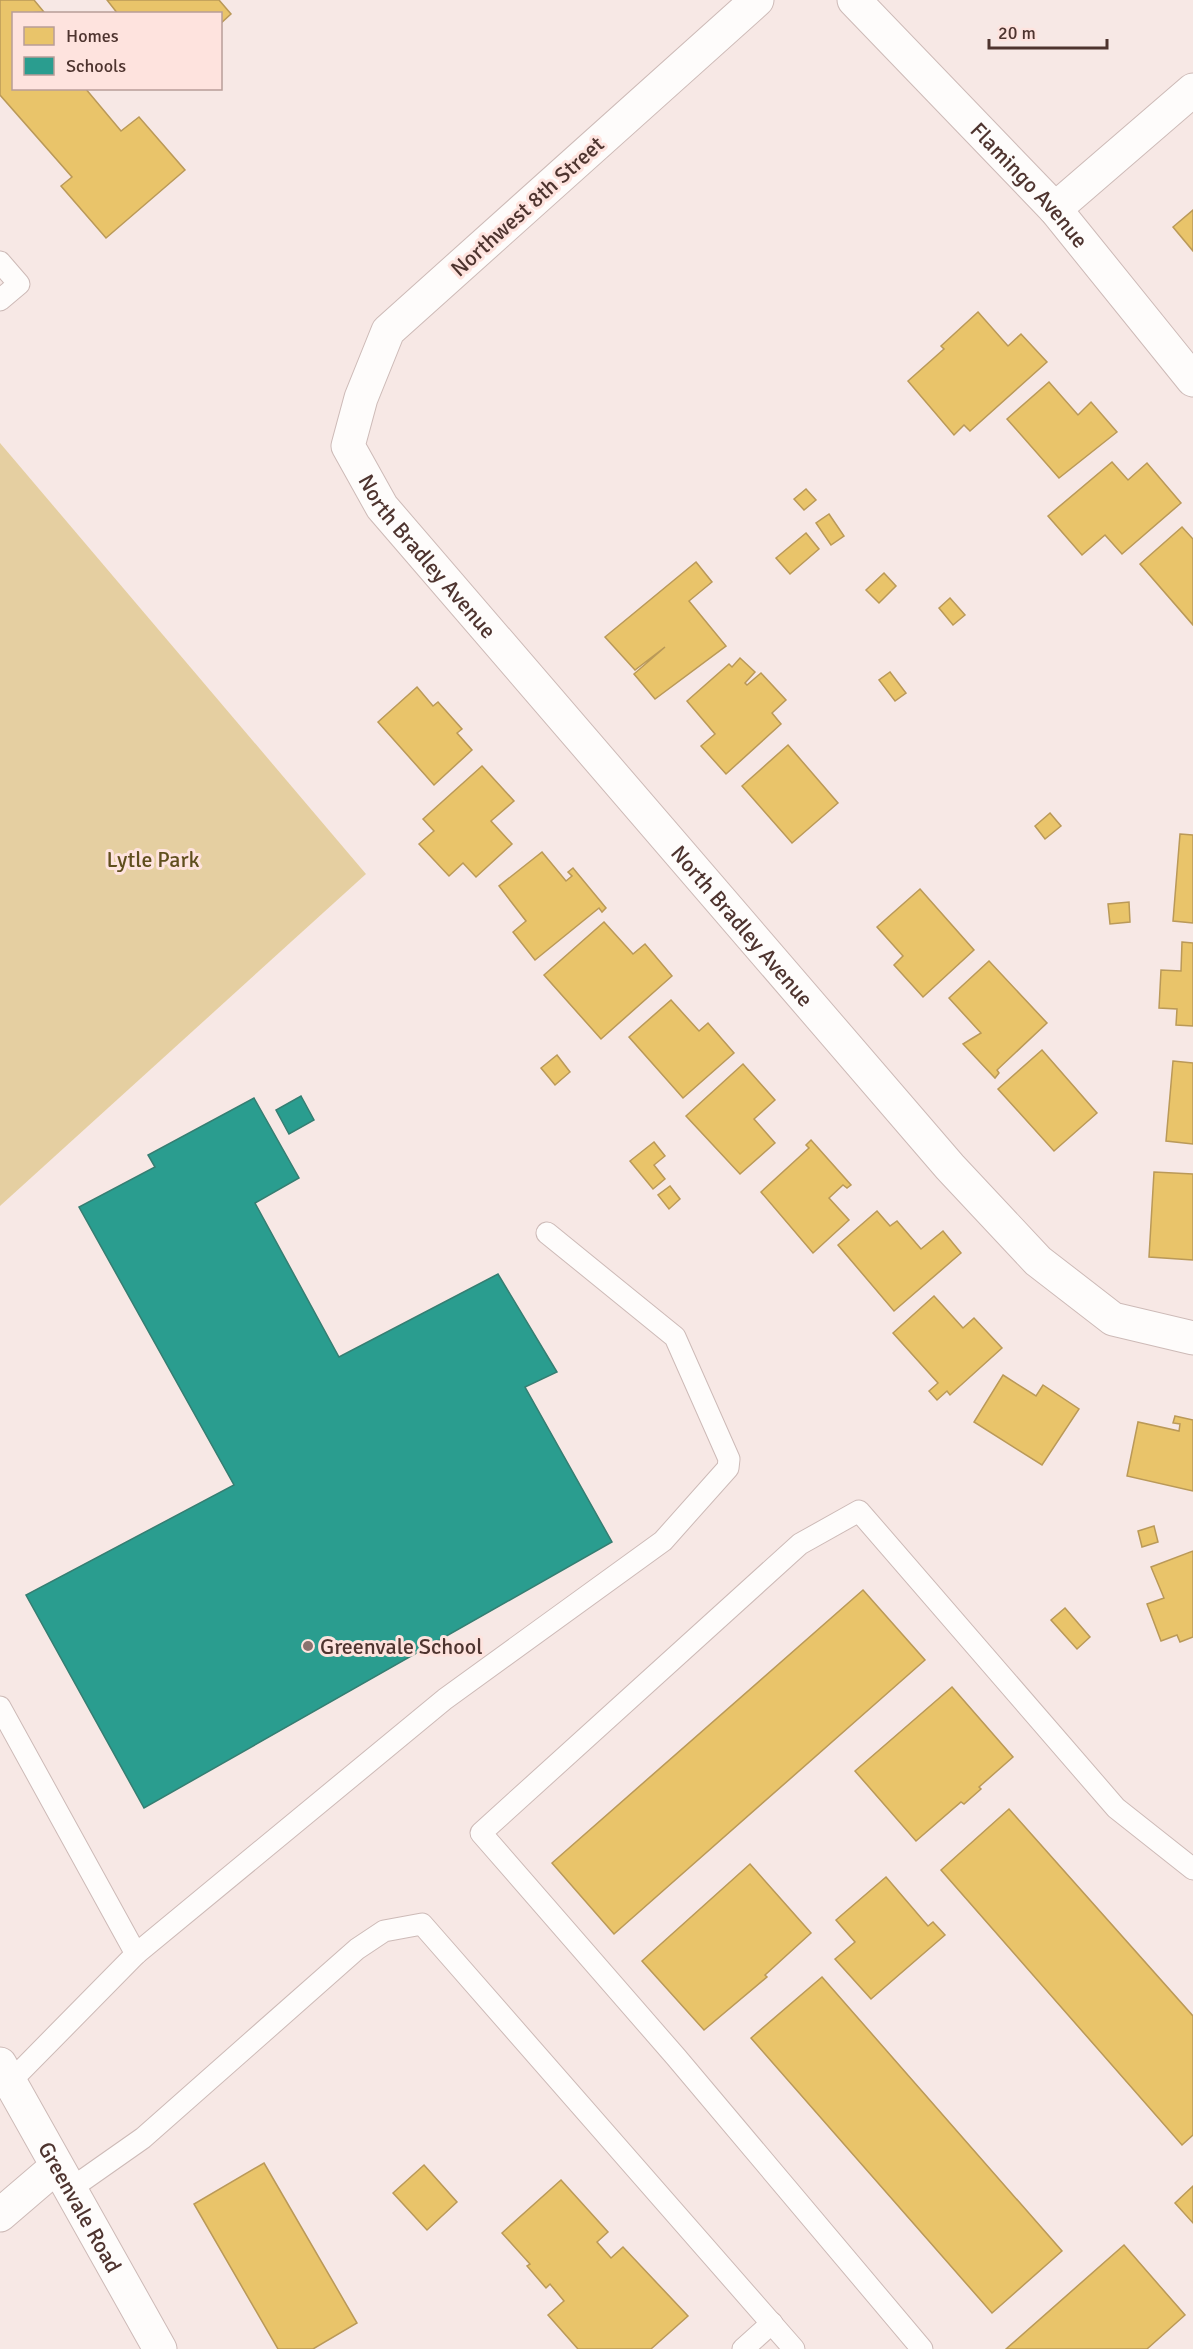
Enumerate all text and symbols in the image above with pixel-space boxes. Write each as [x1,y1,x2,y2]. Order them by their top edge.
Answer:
legend [12,12,222,90]
scale bar [989,12,1108,50]
text: 20 m [998,22,1036,44]
text: Homes [66,25,119,47]
text: Schools [66,55,126,77]
street label: Flamingo Avenue [965,117,1094,253]
street label: Northwest 8th Street [445,130,610,282]
street label: North Bradley Avenue [352,470,502,644]
street label: North Bradley Avenue [665,840,819,1012]
park label: Lytle Park [106,846,200,873]
place label: Greenvale School [320,1633,483,1660]
marker: Greenvale School [301,1639,315,1653]
street label: Greenvale Road [32,2137,127,2277]

